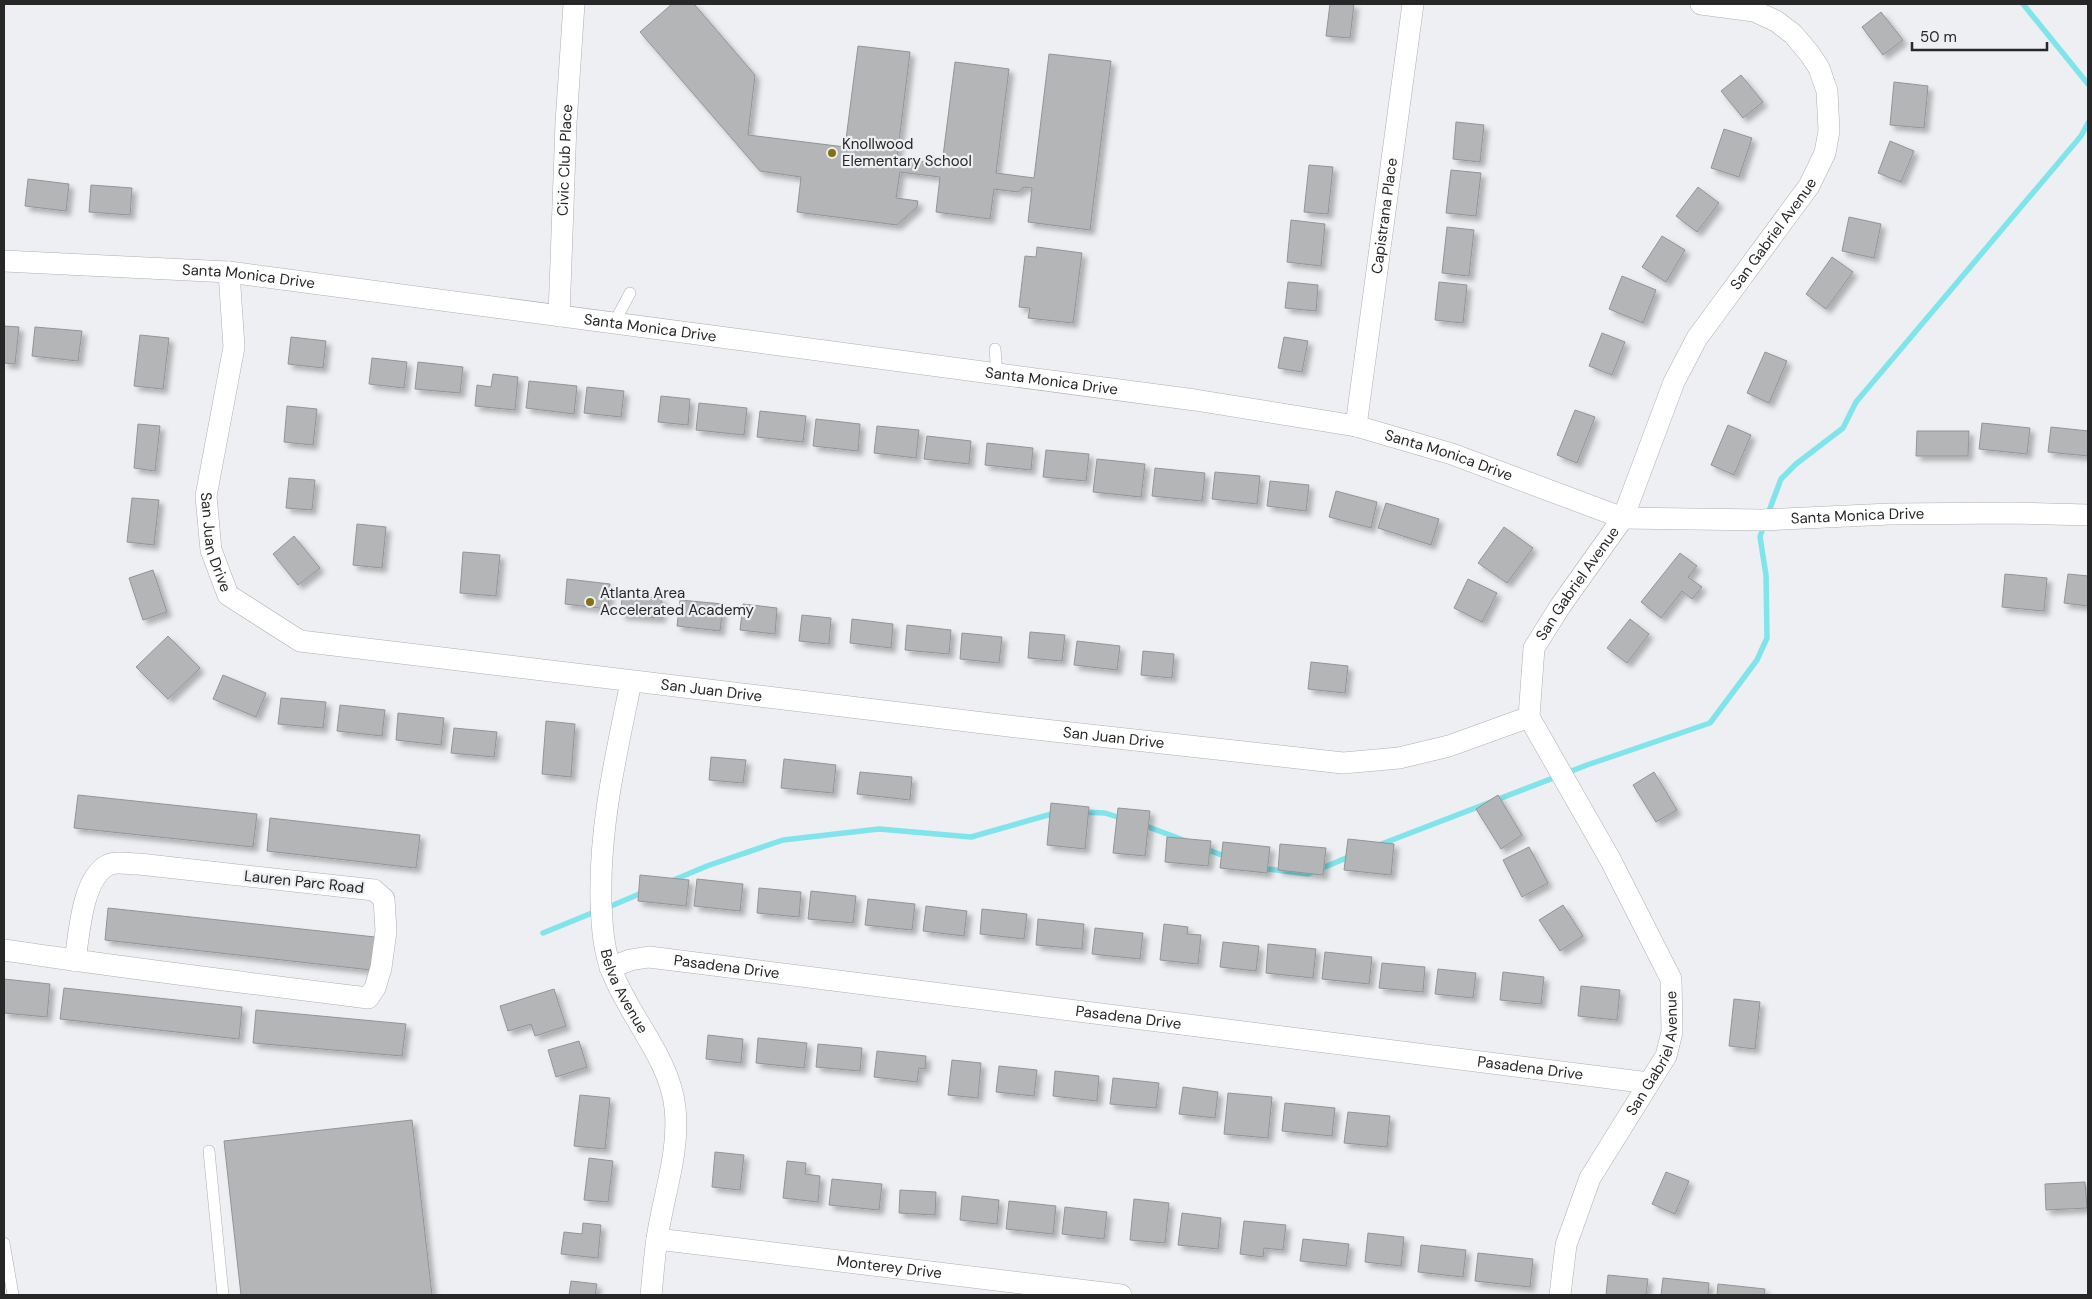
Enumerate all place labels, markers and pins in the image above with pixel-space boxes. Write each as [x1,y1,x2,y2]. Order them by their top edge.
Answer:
place label: Knollwood Elementary School [842,134,972,171]
marker: Knollwood Elementary School [826,147,838,159]
place label: Atlanta Area Accelerated Academy [600,583,755,620]
marker: Atlanta Area Accelerated Academy [584,596,596,608]

